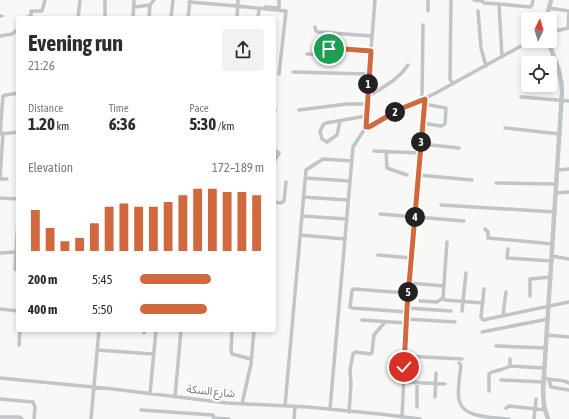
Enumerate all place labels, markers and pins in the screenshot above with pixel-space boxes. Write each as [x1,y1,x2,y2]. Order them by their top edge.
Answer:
pin [312,32,346,66]
pin: 1 [358,74,378,94]
pin: 2 [385,102,405,122]
pin: 3 [411,132,431,152]
pin: 4 [405,207,425,227]
pin: 5 [398,282,418,302]
pin [387,350,421,384]

